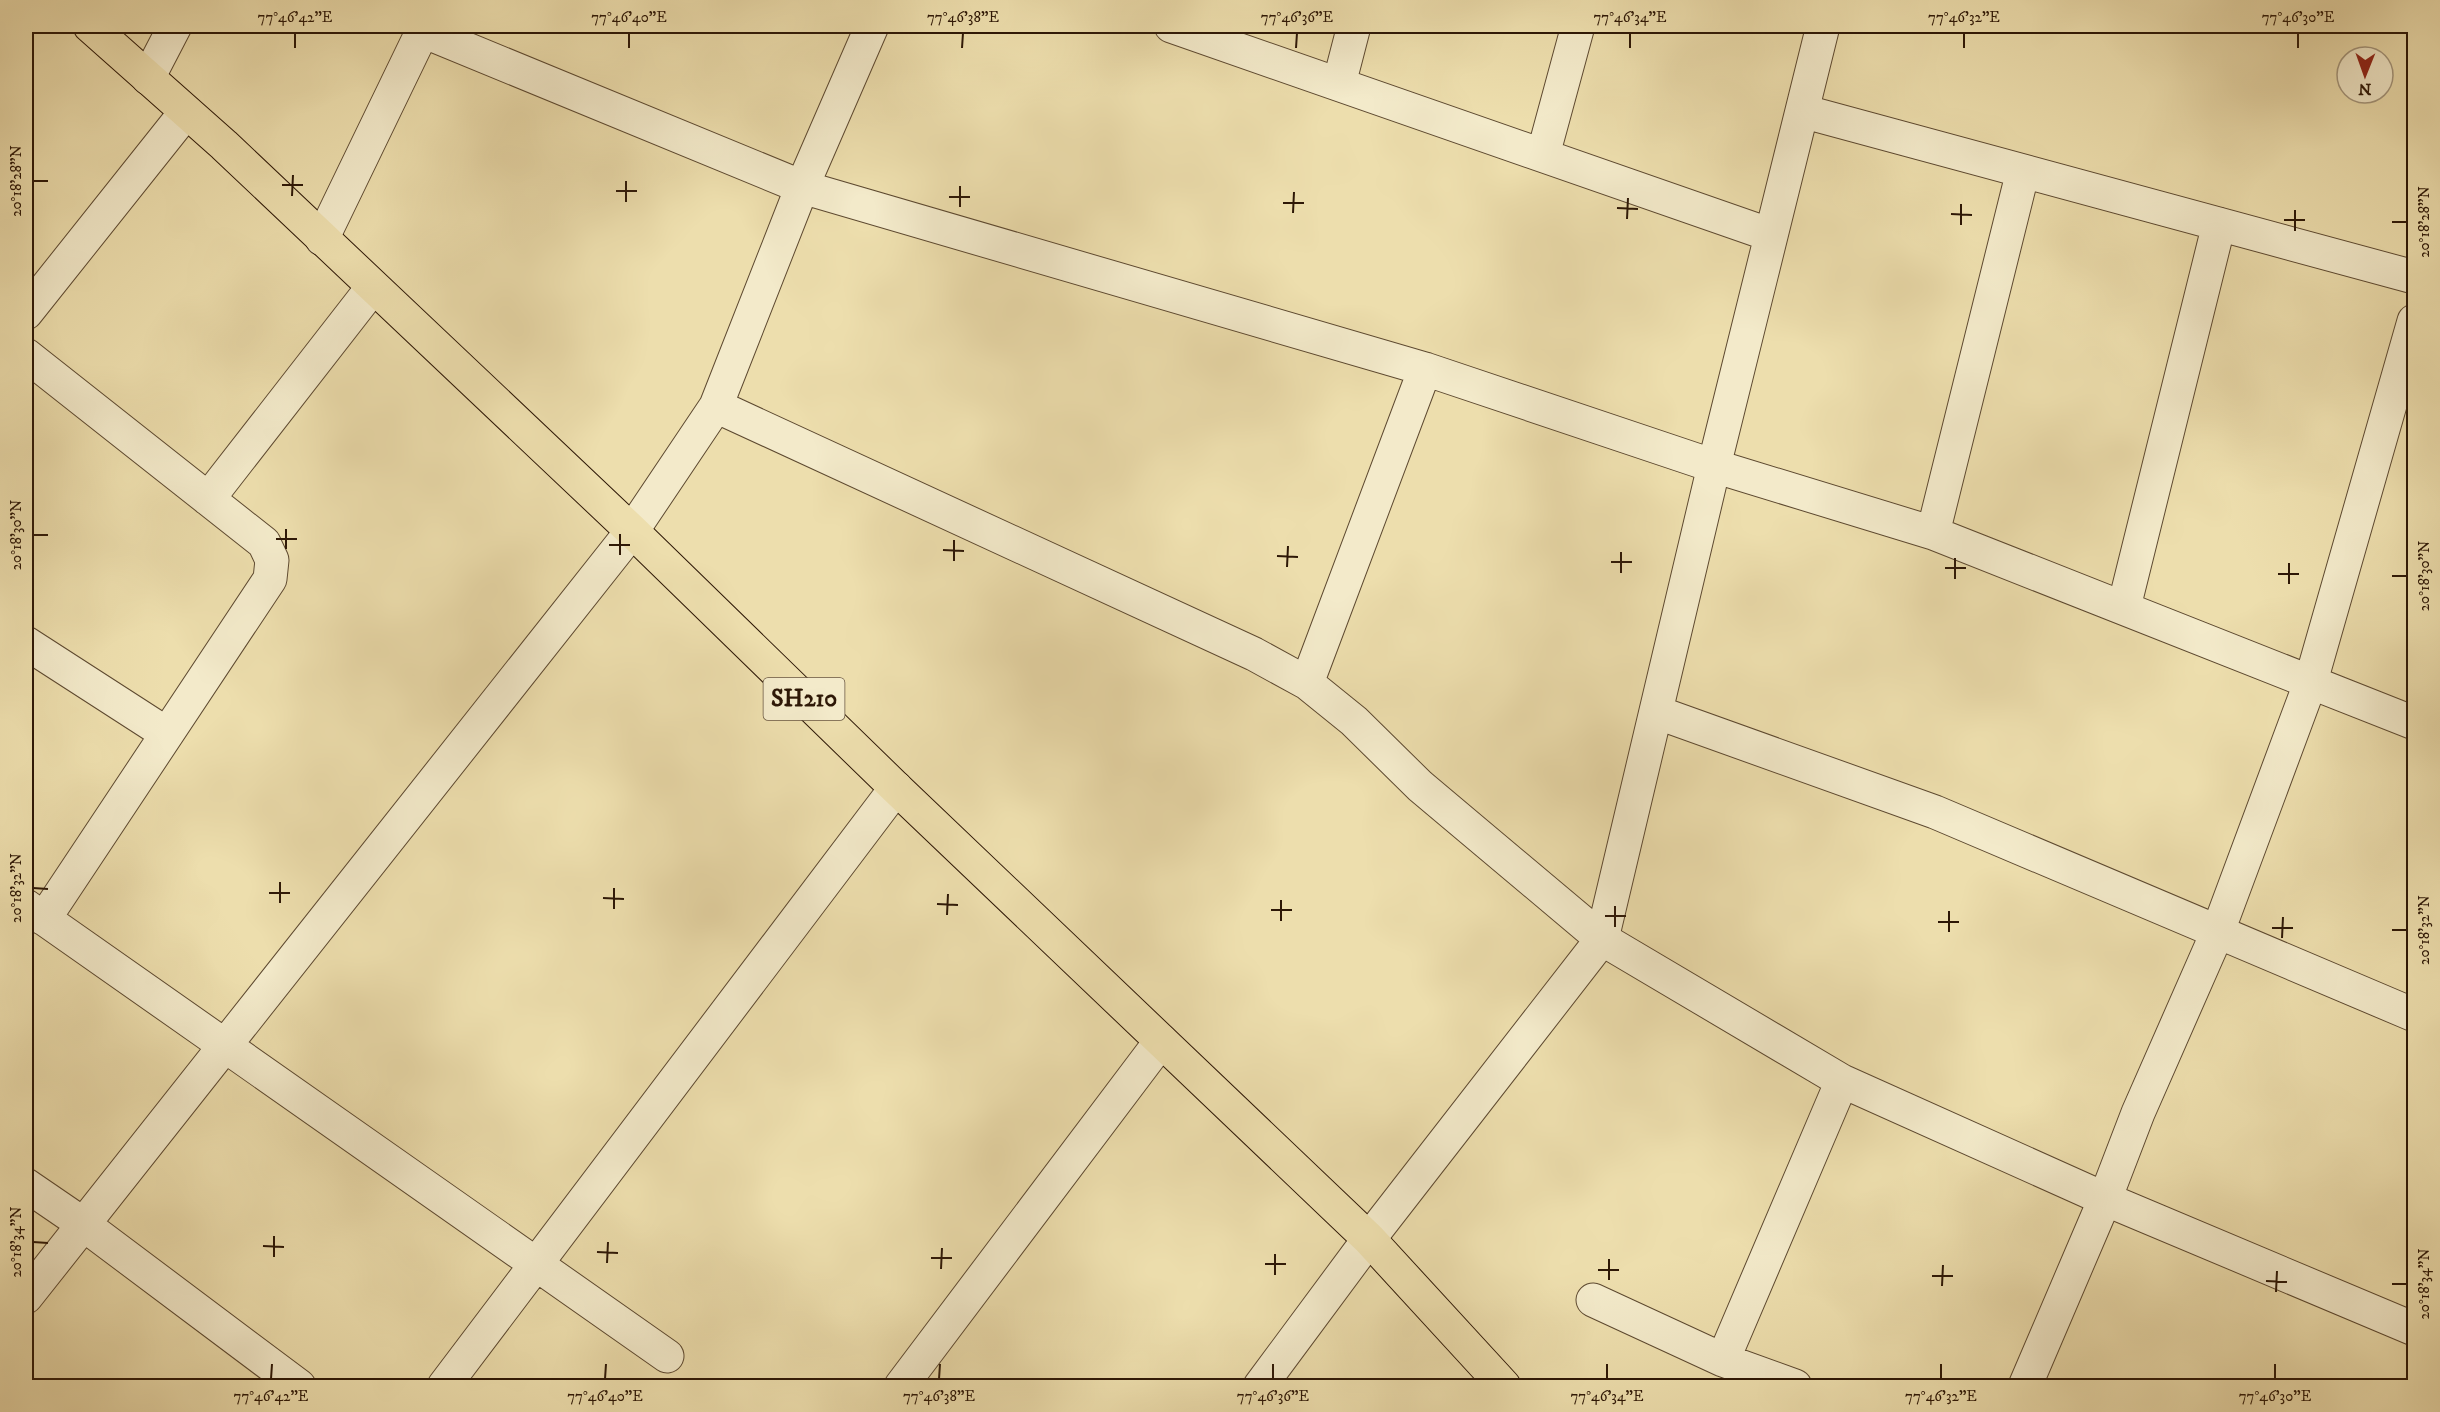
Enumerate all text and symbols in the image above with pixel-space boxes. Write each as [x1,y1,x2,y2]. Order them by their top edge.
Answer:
text: 77°46'42"E [258,8,333,27]
text: 77°46'40"E [591,8,667,27]
text: 77°46'38"E [927,8,999,27]
text: 77°46'36"E [1261,8,1334,27]
text: 77°46'34"E [1593,8,1667,27]
text: 77°46'32"E [1928,8,2000,27]
text: 77°46'30"E [2262,8,2335,27]
north arrow [2335,45,2395,105]
text: N [2358,79,2371,99]
text: 20°18'28"N [7,145,26,217]
text: 20°18'28"N [2415,186,2434,258]
text: 20°18'30"N [7,500,26,570]
text: 20°18'30"N [2415,541,2434,611]
road number: SH210 [764,678,844,720]
text: 20°18'32"N [7,853,26,923]
text: 20°18'32"N [2415,895,2434,965]
text: 20°18'34"N [7,1206,26,1278]
text: 20°18'34"N [2415,1248,2434,1320]
text: 77°46'42"E [234,1387,309,1406]
text: 77°46'40"E [567,1387,643,1406]
text: 77°46'38"E [903,1387,975,1406]
text: 77°46'36"E [1237,1387,1310,1406]
text: 77°46'34"E [1570,1387,1644,1406]
text: 77°46'32"E [1905,1387,1977,1406]
text: 77°46'30"E [2239,1387,2312,1406]

